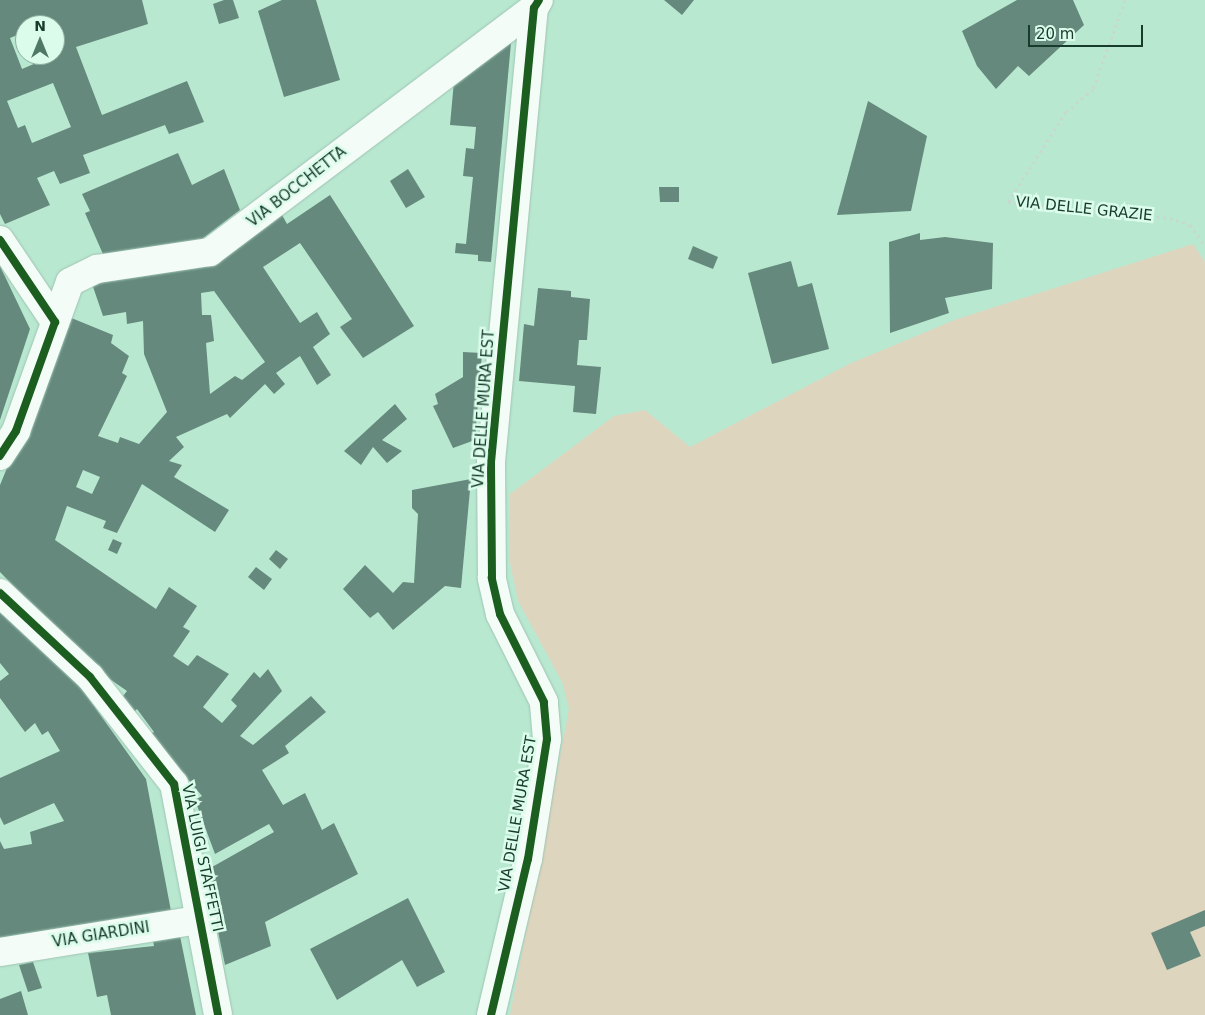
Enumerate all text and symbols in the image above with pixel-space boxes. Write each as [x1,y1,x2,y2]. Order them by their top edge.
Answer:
north arrow [15,15,65,65]
scale bar [1030,15,1145,47]
text: N [34,18,46,34]
text: 20 m [1036,25,1074,43]
street label: VIA BOCCHETTA [244,143,350,231]
street label: VIA DELLE GRAZIE [1015,193,1153,225]
street label: VIA DELLE MURA EST [469,329,499,489]
street label: VIA DELLE MURA EST [495,734,541,894]
street label: VIA LUIGI STAFFETTI [178,783,226,933]
street label: VIA GIARDINI [51,918,151,952]

